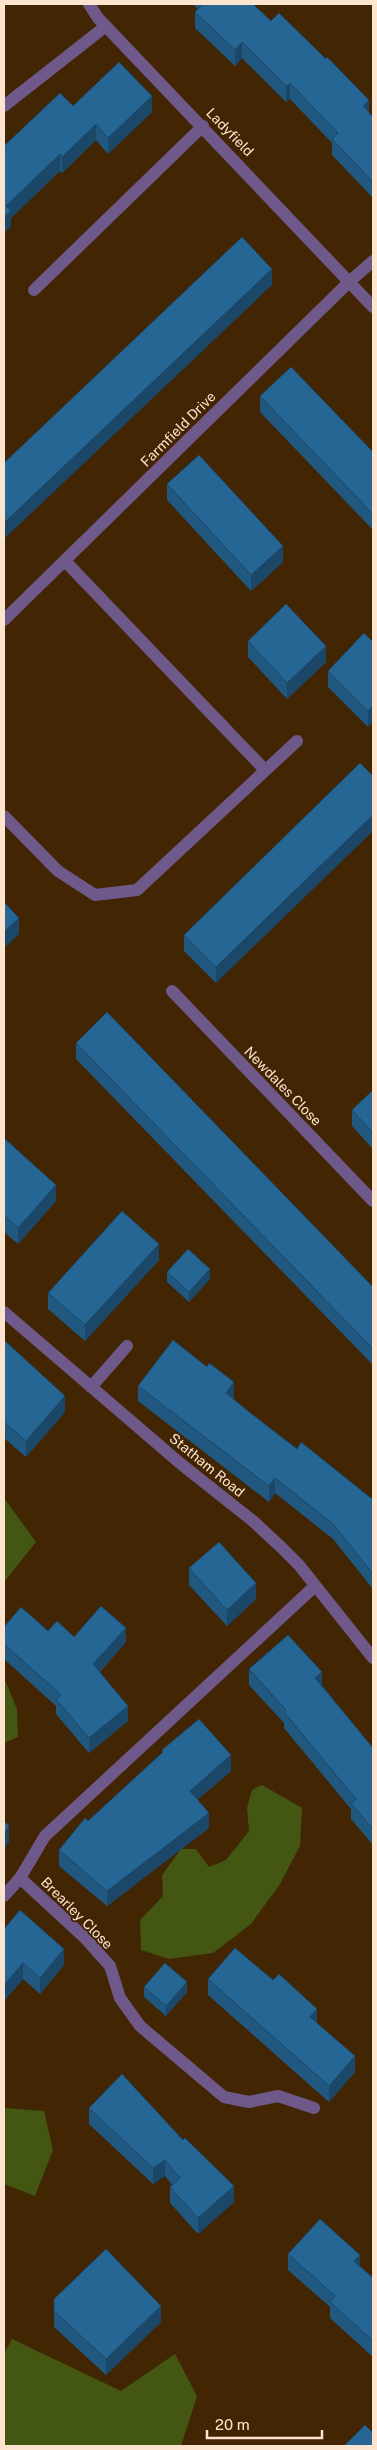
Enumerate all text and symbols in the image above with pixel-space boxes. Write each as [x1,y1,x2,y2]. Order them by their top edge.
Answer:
street label: Ladyfield [203,105,257,159]
street label: Farmfield Drive [137,388,219,470]
street label: Newdales Close [241,1043,325,1129]
street label: Statham Road [166,1430,248,1500]
street label: Brearley Close [38,1874,116,1952]
scale bar [207,2408,322,2440]
text: 20 m [215,2416,250,2433]

